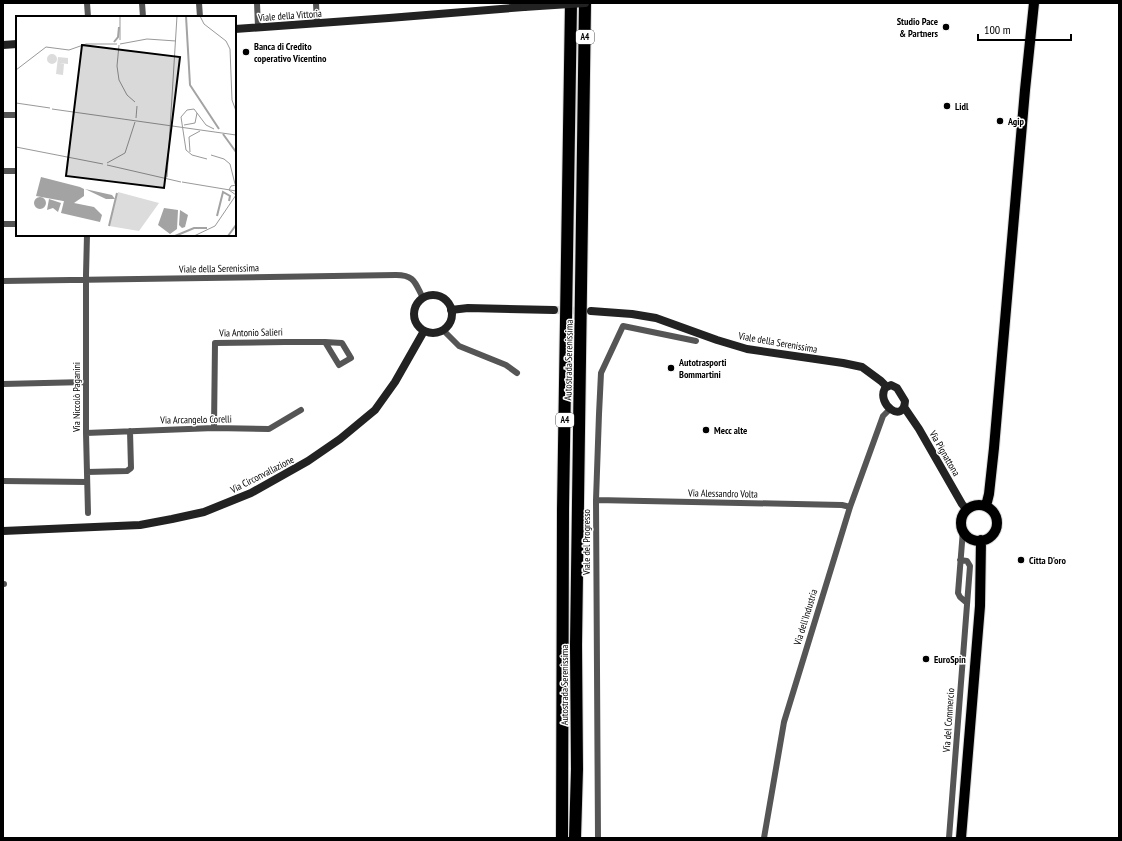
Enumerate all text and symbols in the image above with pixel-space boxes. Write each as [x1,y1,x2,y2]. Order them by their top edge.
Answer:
street label: Viale della Vittoria [257,7,322,24]
place label: Studio Pace & Partners [897,15,938,40]
inset map [16,16,236,236]
scale bar [978,16,1071,42]
marker: Studio Pace & Partners [941,22,951,32]
text: 100 m [984,22,1011,37]
road number: A4 [576,30,594,44]
place label: Banca di Credito coperativo Vicentino [254,40,327,65]
marker: Banca di Credito coperativo Vicentino [241,47,251,57]
place label: Lidl [955,100,969,113]
marker: Lidl [942,101,952,111]
place label: Agip [1007,115,1025,128]
marker: Agip [995,116,1005,126]
street label: Viale della Serenissima [178,261,259,276]
street label: Autostrada Serenissima [561,320,576,400]
street label: Via Antonio Salieri [218,325,283,340]
street label: Viale della Serenissima [736,329,818,356]
place label: Autotrasporti Bommartini [678,356,727,381]
street label: Via Niccolò Paganini [70,362,83,433]
marker: Autotrasporti Bommartini [666,363,676,373]
street label: Via Arcangelo Corelli [159,412,232,427]
road number: A4 [556,413,574,427]
place label: Mecc alte [714,424,747,437]
marker: Mecc alte [701,425,711,435]
street label: Via Pignattona [926,427,963,478]
street label: Via Circonvallazione [227,453,296,497]
street label: Via Alessandro Volta [687,486,758,501]
street label: Viale del Progresso [580,509,593,576]
place label: Citta D'oro [1029,554,1066,567]
marker: Citta D'oro [1016,555,1026,565]
street label: Via dell'Industria [790,587,820,648]
street label: Autostrada Serenissima [558,645,571,725]
place label: EuroSpin [934,653,966,666]
marker: EuroSpin [921,654,931,664]
street label: Via del Commercio [940,687,957,754]

